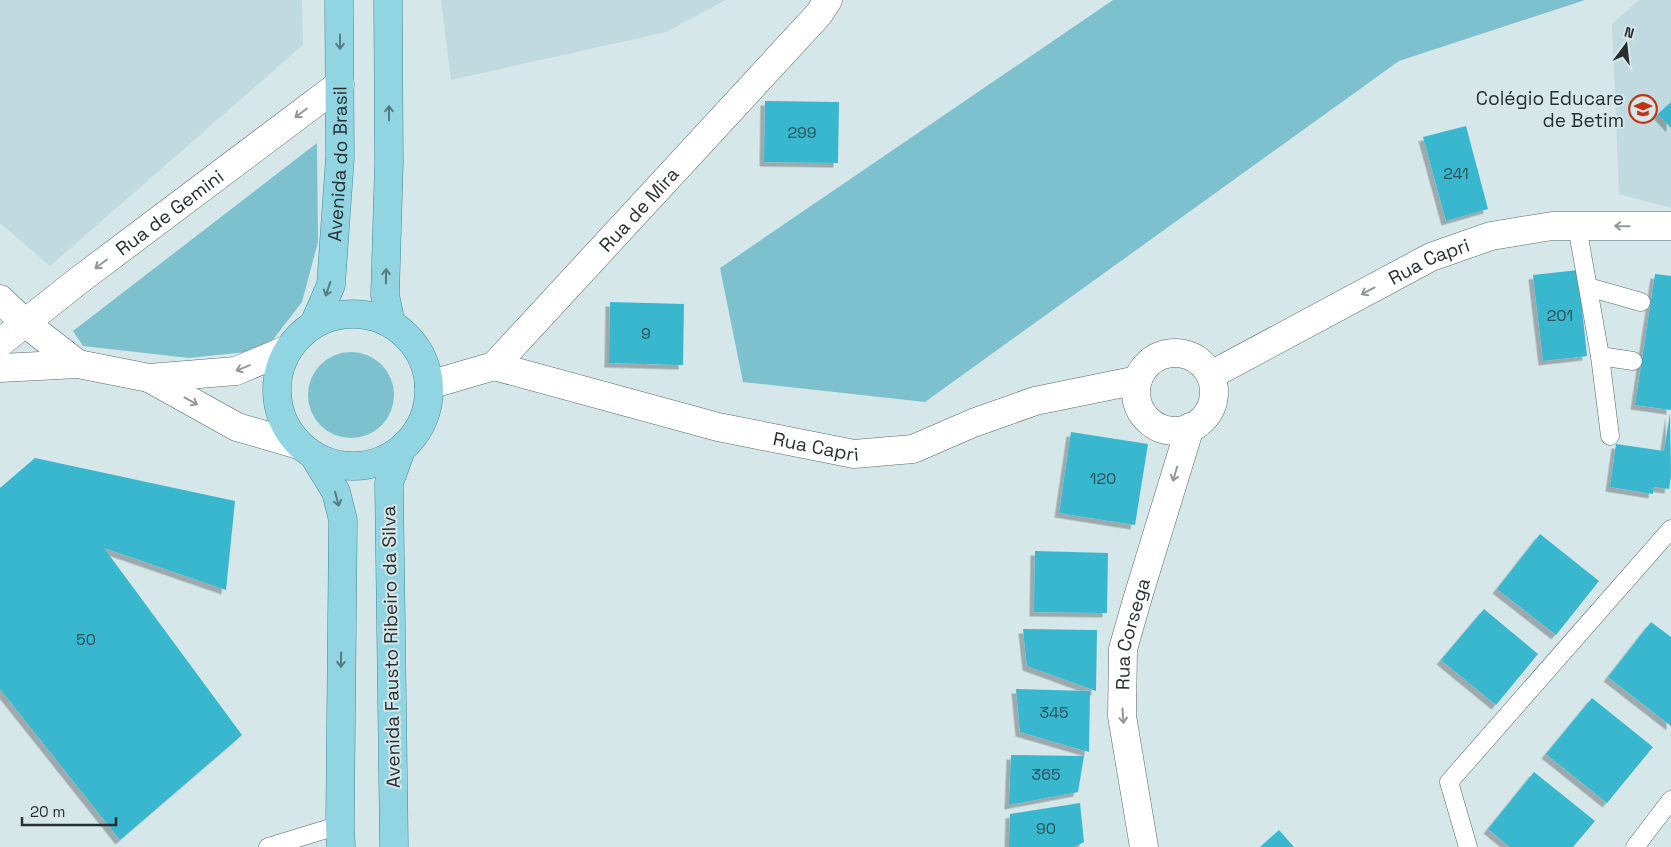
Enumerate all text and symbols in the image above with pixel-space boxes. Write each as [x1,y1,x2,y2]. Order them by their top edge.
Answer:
north arrow [1601,20,1651,70]
text: N [1622,23,1636,42]
one-way arrow [335,34,345,50]
street label: Avenida do Brasil [322,86,353,242]
place label: Colégio Educare de Betim [1476,86,1624,133]
school or university icon: Colégio Educare de Betim [1628,94,1658,124]
one-way arrow [384,106,394,122]
one-way arrow [295,108,308,119]
house number: 299 [787,122,817,143]
street label: Rua de Mira [593,162,684,257]
house number: 241 [1443,163,1469,184]
street label: Rua de Gemini [110,164,228,261]
one-way arrow [1615,221,1631,231]
street label: Rua Capri [1384,232,1473,290]
one-way arrow [95,258,108,269]
one-way arrow [381,268,391,284]
one-way arrow [323,281,332,296]
one-way arrow [1360,286,1375,296]
house number: 201 [1547,305,1573,326]
house number: 9 [641,323,651,344]
one-way arrow [236,364,251,373]
one-way arrow [184,397,198,407]
street label: Rua Capri [771,426,860,466]
one-way arrow [1170,466,1180,482]
house number: 120 [1090,468,1116,489]
one-way arrow [333,490,343,506]
street label: Avenida Fausto Ribeiro da Silva [376,506,406,788]
street label: Rua Corsega [1110,575,1156,690]
house number: 50 [76,629,96,650]
one-way arrow [336,652,346,668]
house number: 345 [1039,702,1069,723]
one-way arrow [1118,708,1127,724]
house number: 365 [1031,764,1061,785]
scale bar [22,794,116,826]
text: 20 m [30,802,65,821]
house number: 90 [1036,818,1056,839]

